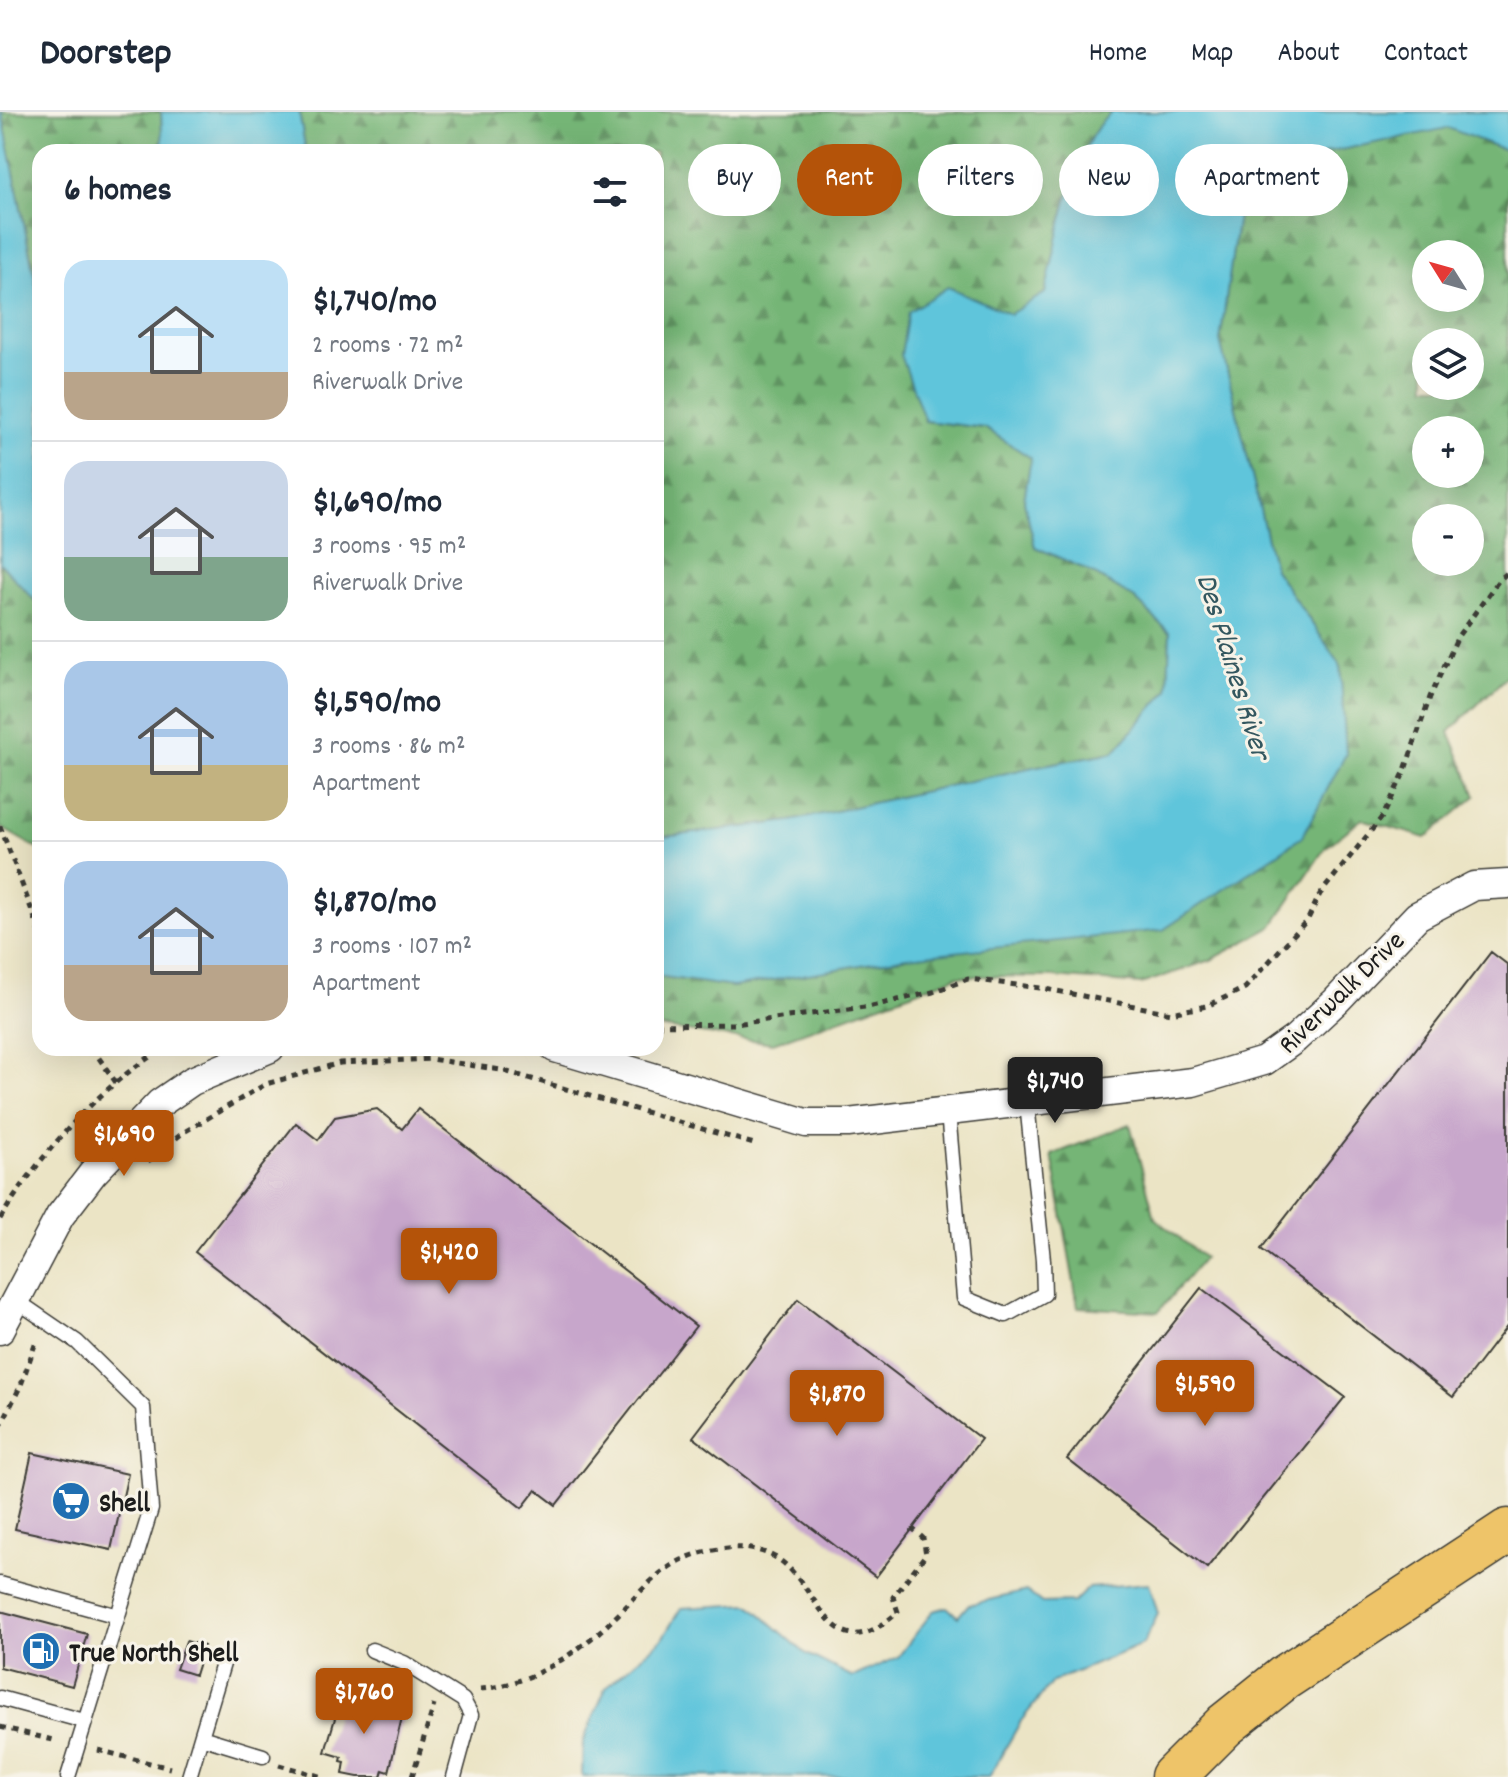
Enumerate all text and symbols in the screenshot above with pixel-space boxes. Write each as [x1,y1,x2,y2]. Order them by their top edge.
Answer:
text: Doorstep [40,28,172,83]
text: Home [1089,35,1147,75]
text: Map [1191,35,1233,75]
text: About [1277,35,1340,75]
text: Contact [1384,35,1468,75]
chip: Buy [688,144,781,216]
chip: Rent [797,144,902,216]
chip: Filters [918,144,1043,216]
chip: New [1059,144,1159,216]
chip: Apartment [1175,144,1348,216]
text: 6 homes [64,168,172,217]
icon: filters [588,170,632,214]
north arrow [1412,240,1484,312]
map controls [1412,240,1484,576]
text: $1,740/mo [312,279,437,328]
icon: home [128,292,224,388]
text: 2 rooms · 72 m² [312,328,463,365]
button: layers [1412,328,1484,400]
text: Riverwalk Drive [312,365,463,402]
button: + [1412,416,1484,488]
text: $1,690/mo [312,480,442,529]
icon: home [128,493,224,589]
button: − [1412,504,1484,576]
text: 3 rooms · 95 m² [312,529,466,566]
text: Riverwalk Drive [312,566,463,603]
water label: Des Plaines River [1182,569,1280,768]
text: $1,590/mo [312,680,441,729]
icon: home [128,693,224,789]
text: 3 rooms · 86 m² [312,729,465,766]
text: Apartment [312,766,421,803]
text: $1,870/mo [312,880,437,929]
icon: home [128,893,224,989]
street label: Riverwalk Drive [1271,924,1416,1066]
text: 3 rooms · 107 m² [312,929,472,966]
text: Apartment [312,966,421,1003]
pin: $1,740 [990,1057,1120,1125]
text: $1,740 [1026,1064,1084,1101]
pin: $1,690 [59,1110,189,1178]
text: $1,690 [93,1117,155,1154]
pin: $1,420 [384,1228,514,1296]
text: $1,420 [419,1235,479,1272]
pin: $1,590 [1140,1360,1270,1428]
text: $1,590 [1174,1367,1236,1404]
pin: $1,870 [772,1370,902,1438]
text: $1,870 [808,1377,866,1414]
supermarket icon: Shell [50,1480,92,1522]
place label: Shell [99,1486,150,1526]
fuel station icon: True North Shell [20,1630,62,1672]
place label: True North Shell [69,1636,239,1676]
pin: $1,760 [299,1668,429,1736]
text: $1,760 [334,1675,394,1712]

